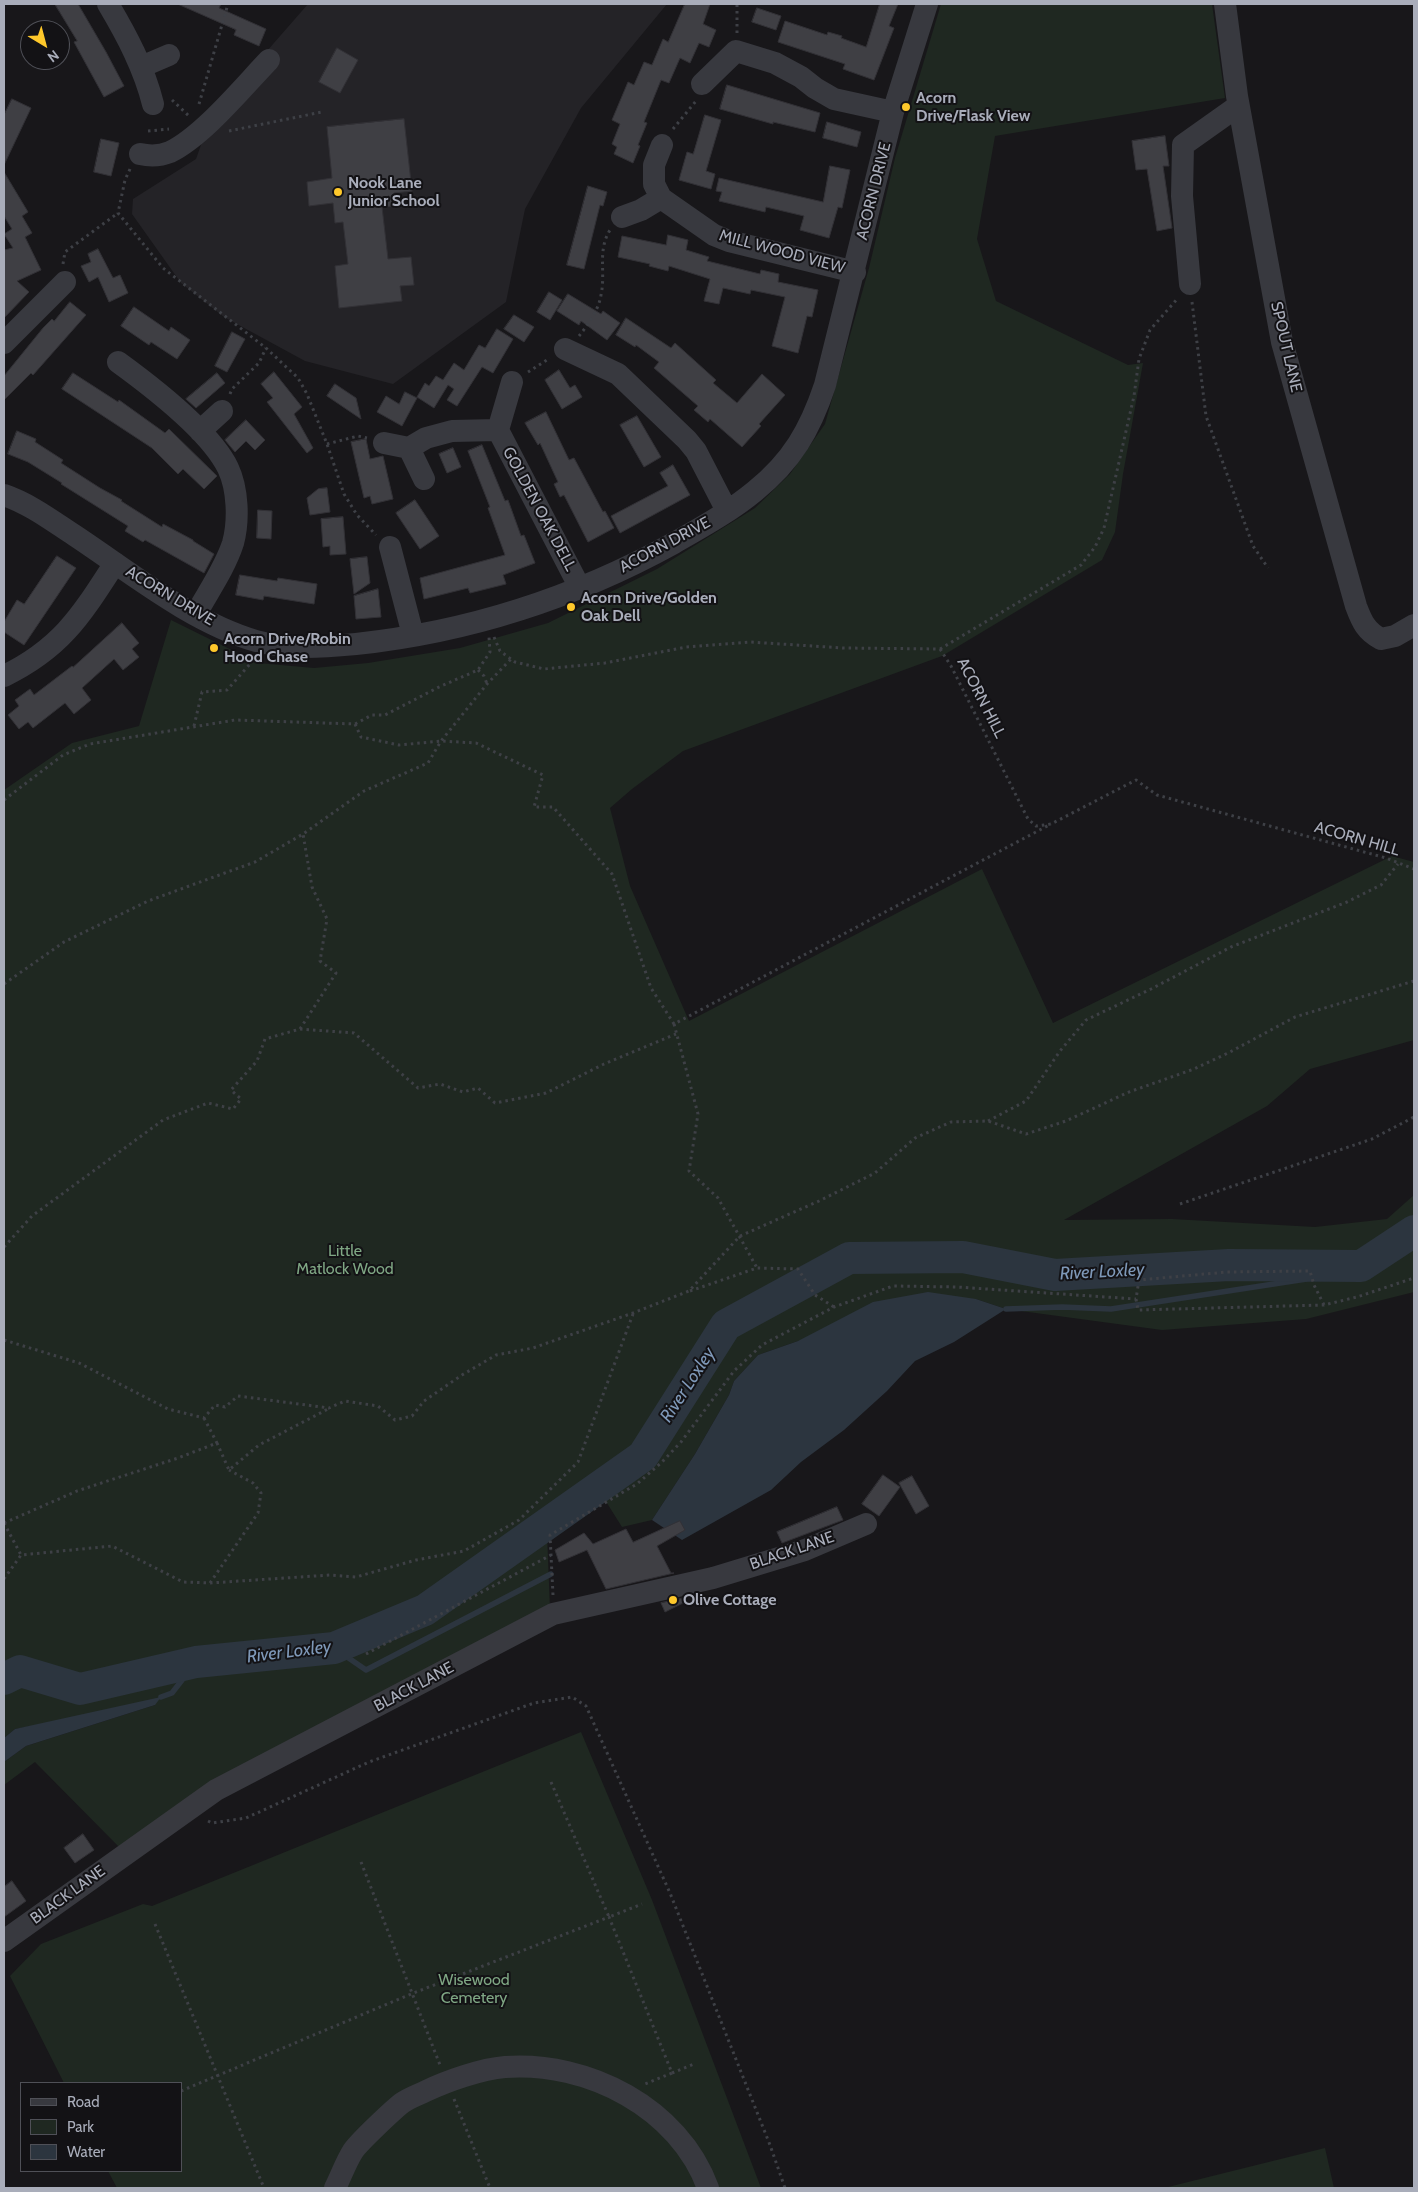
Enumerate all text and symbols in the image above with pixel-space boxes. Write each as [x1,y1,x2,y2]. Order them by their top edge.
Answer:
north arrow [20,20,70,70]
text: N [44,46,63,66]
place label: Acorn Drive/Flask View [916,88,1030,126]
marker: Acorn Drive/Flask View [900,101,912,113]
street label: ACORN DRIVE [853,140,895,242]
place label: Nook Lane Junior School [348,173,440,211]
marker: Nook Lane Junior School [332,186,344,198]
street label: MILL WOOD VIEW [717,226,847,278]
street label: SPOUT LANE [1266,300,1306,394]
street label: GOLDEN OAK DELL [498,444,580,574]
street label: ACORN DRIVE [616,513,714,577]
street label: ACORN DRIVE [122,562,218,630]
place label: Acorn Drive/Golden Oak Dell [581,588,717,626]
marker: Acorn Drive/Golden Oak Dell [565,601,577,613]
place label: Acorn Drive/Robin Hood Chase [224,629,351,667]
marker: Acorn Drive/Robin Hood Chase [208,642,220,654]
street label: ACORN HILL [953,655,1009,741]
street label: ACORN HILL [1312,818,1402,860]
park label: Little Matlock Wood [296,1241,394,1279]
water label: River Loxley [1059,1259,1145,1285]
water label: River Loxley [656,1344,720,1426]
street label: BLACK LANE [747,1528,837,1574]
place label: Olive Cottage [683,1590,777,1610]
marker: Olive Cottage [667,1594,679,1606]
water label: River Loxley [246,1636,332,1668]
street label: BLACK LANE [371,1658,457,1716]
street label: BLACK LANE [27,1861,109,1929]
park label: Wisewood Cemetery [438,1970,510,2008]
legend [20,2082,182,2172]
text: Road [67,2093,100,2111]
text: Park [67,2118,94,2136]
text: Water [67,2143,105,2161]

